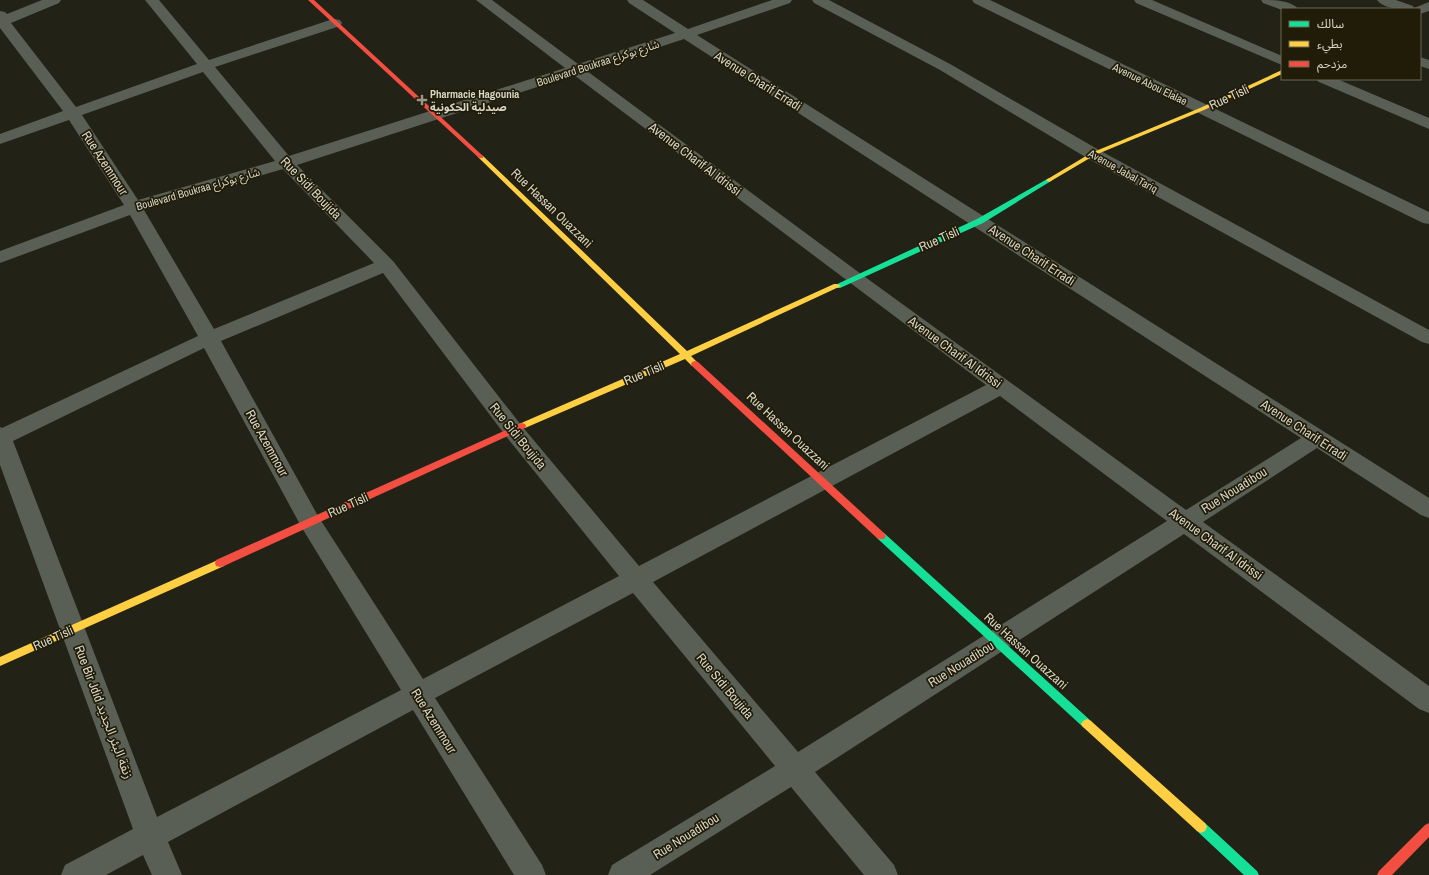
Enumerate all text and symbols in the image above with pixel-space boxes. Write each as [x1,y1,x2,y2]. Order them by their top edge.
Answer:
legend [1281,8,1421,80]
text: سالك [1317,16,1344,32]
street label: Boulevard Boukraa شارع بوكراع [535,36,662,90]
text: بطيء [1317,36,1343,54]
street label: Avenue Charif Erradi [710,47,805,115]
text: مزدحم [1317,56,1347,73]
street label: Avenue Abou Elalae [1110,59,1190,108]
street label: Rue Tisli [1206,80,1252,114]
place label: Pharmacie Hagounia صيدلية الحكونية [430,87,519,114]
marker: Pharmacie Hagounia صيدلية الحكونية [417,95,427,105]
street label: Avenue Charif Al Idrissi [644,118,745,199]
street label: Rue Azemmour [78,128,132,199]
street label: Avenue Jabal Tariq [1085,146,1160,196]
street label: Rue Sidi Boujida [277,153,345,223]
street label: Boulevard Boukraa شارع بوكراع [134,165,262,214]
street label: Rue Hassan Ouazzani [508,165,596,251]
street label: Avenue Charif Erradi [985,220,1079,289]
street label: Rue Tisli [916,223,962,255]
street label: Avenue Charif Al Idrissi [904,312,1005,392]
street label: Rue Tisli [621,357,667,389]
street label: Rue Hassan Ouazzani [743,388,833,474]
street label: Avenue Charif Erradi [1257,395,1351,464]
street label: Rue Sidi Boujida [486,399,550,473]
street label: Rue Azemmour [242,407,292,480]
street label: Rue Nouadibou [1198,463,1270,517]
street label: Rue Tisli [325,489,371,521]
street label: Avenue Charif Al Idrissi [1165,504,1266,584]
street label: Rue Hassan Ouazzani [980,609,1072,693]
street label: Rue Tisli [30,622,76,654]
street label: Rue Nouadibou [925,637,997,691]
street label: Rue Bir Jdid زنقة البئر الجديد [71,643,137,781]
street label: Rue Sidi Boujida [693,650,757,722]
street label: Rue Azemmour [407,685,461,757]
street label: Rue Nouadibou [650,809,722,863]

